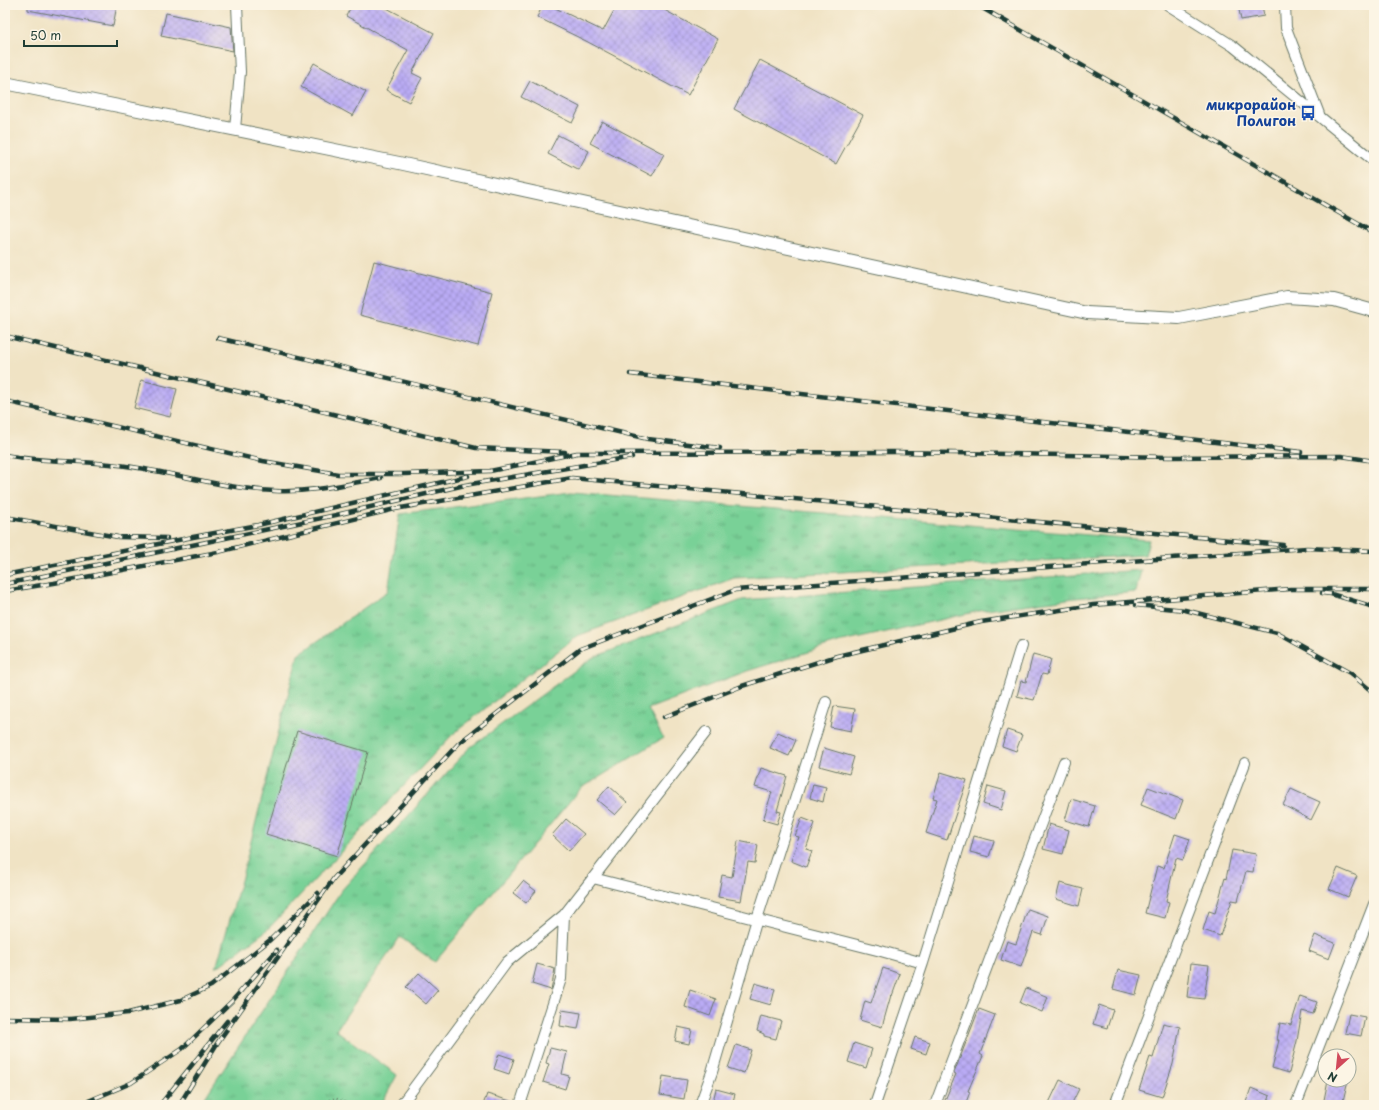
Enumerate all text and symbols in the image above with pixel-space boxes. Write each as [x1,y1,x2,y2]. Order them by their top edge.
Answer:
scale bar [24,22,117,48]
text: 50 m [30,26,61,44]
place label: микрорайон Полигон [1206,94,1296,131]
bus stop icon: микрорайон Полигон [1299,104,1317,122]
north arrow [1317,1048,1357,1088]
text: N [1324,1068,1340,1087]

